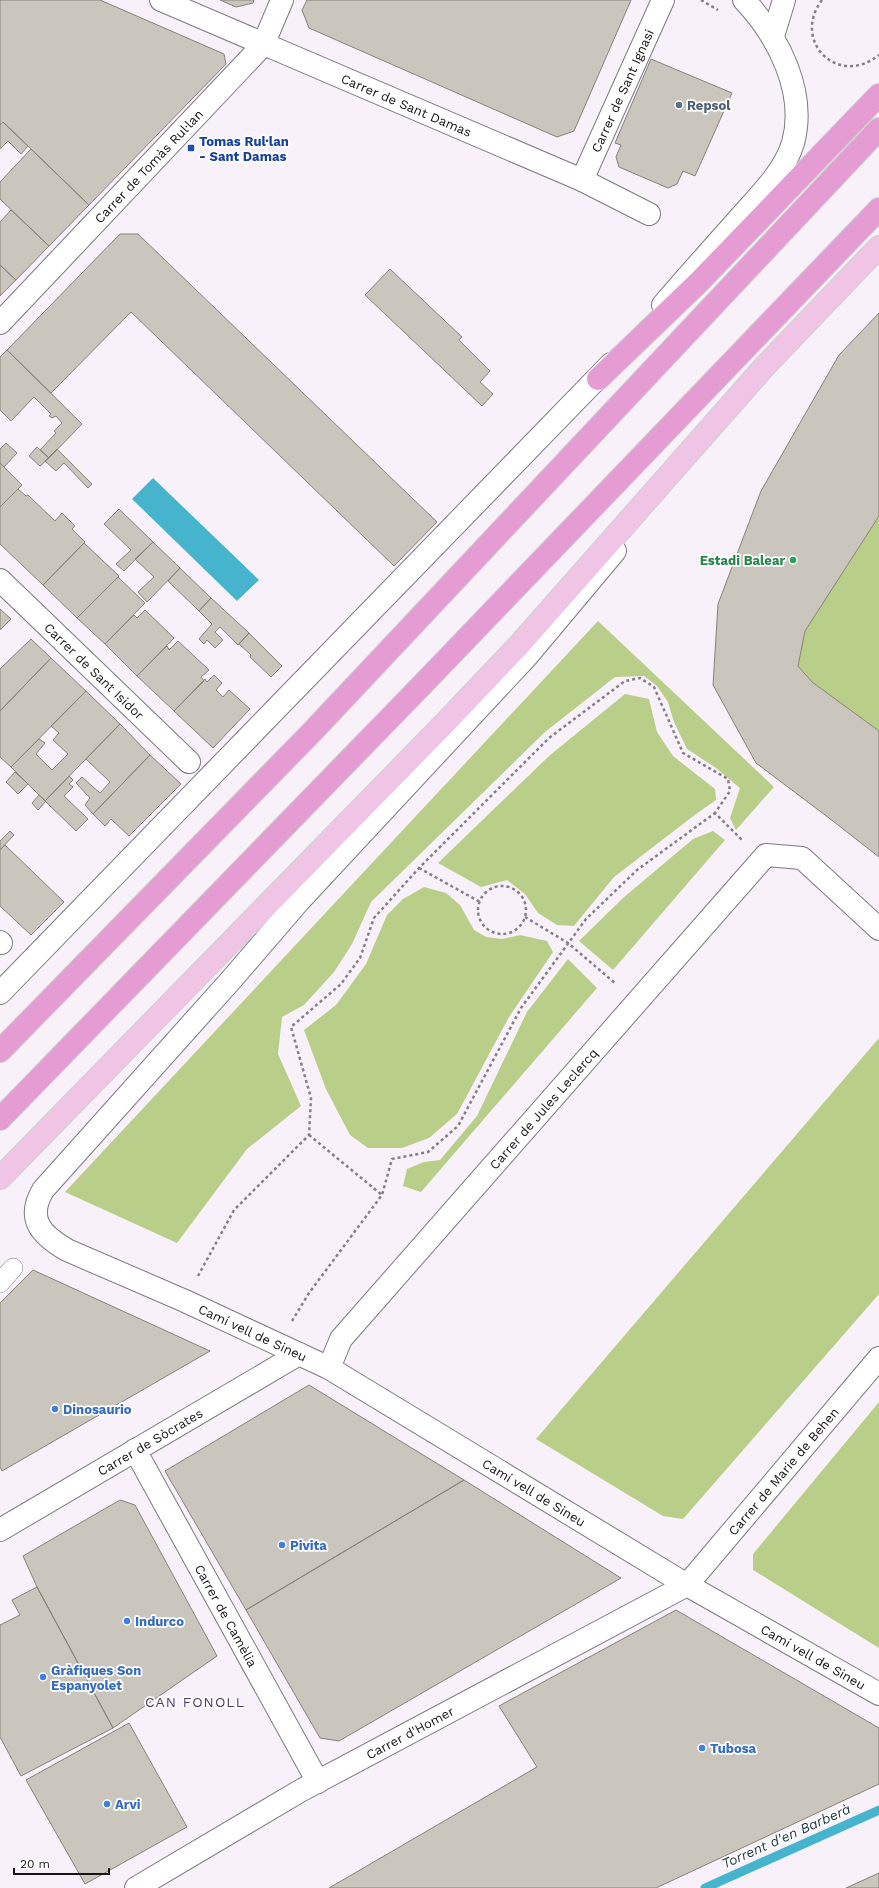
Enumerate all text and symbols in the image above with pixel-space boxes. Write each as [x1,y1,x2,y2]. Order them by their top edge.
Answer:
street label: Carrer de Sant Ignasi [588,27,656,155]
street label: Carrer de Sant Damas [339,70,474,140]
place label: Repsol [687,98,731,113]
marker: Repsol [674,100,684,110]
street label: Carrer de Tomàs Rul·lan [91,106,206,226]
place label: Tomas Rul·lan - Sant Damas [199,134,289,164]
marker: Tomas Rul·lan - Sant Damas [186,143,196,153]
place label: Estadi Balear [700,553,785,568]
marker: Estadi Balear [788,555,798,565]
street label: Carrer de Sant Isidor [41,619,147,722]
street label: Carrer de Jules Leclercq [486,1045,600,1172]
street label: Camí vell de Sineu [196,1301,309,1364]
place label: Dinosaurio [63,1402,132,1417]
marker: Dinosaurio [50,1404,60,1414]
street label: Carrer de Marie de Behen [725,1404,842,1538]
street label: Carrer de Sòcrates [95,1405,205,1478]
street label: Camí vell de Sineu [480,1455,588,1529]
place label: Pivita [290,1538,327,1553]
marker: Pivita [277,1540,287,1550]
street label: Carrer de Camèlia [192,1562,261,1670]
place label: Indurco [135,1614,184,1629]
marker: Indurco [122,1616,132,1626]
street label: Camí vell de Sineu [758,1621,868,1692]
place label: Gràfiques Son Espanyolet [51,1663,141,1693]
marker: Gràfiques Son Espanyolet [38,1672,48,1682]
district label: CAN FONOLL [145,1694,245,1710]
street label: Carrer d'Homer [363,1703,456,1762]
place label: Tubosa [710,1741,757,1756]
marker: Tubosa [697,1743,707,1753]
place label: Arvi [115,1797,141,1812]
marker: Arvi [102,1799,112,1809]
water label: Torrent d'en Barberà [719,1800,853,1872]
scale bar [14,1850,109,1876]
text: 20 m [20,1857,50,1871]

